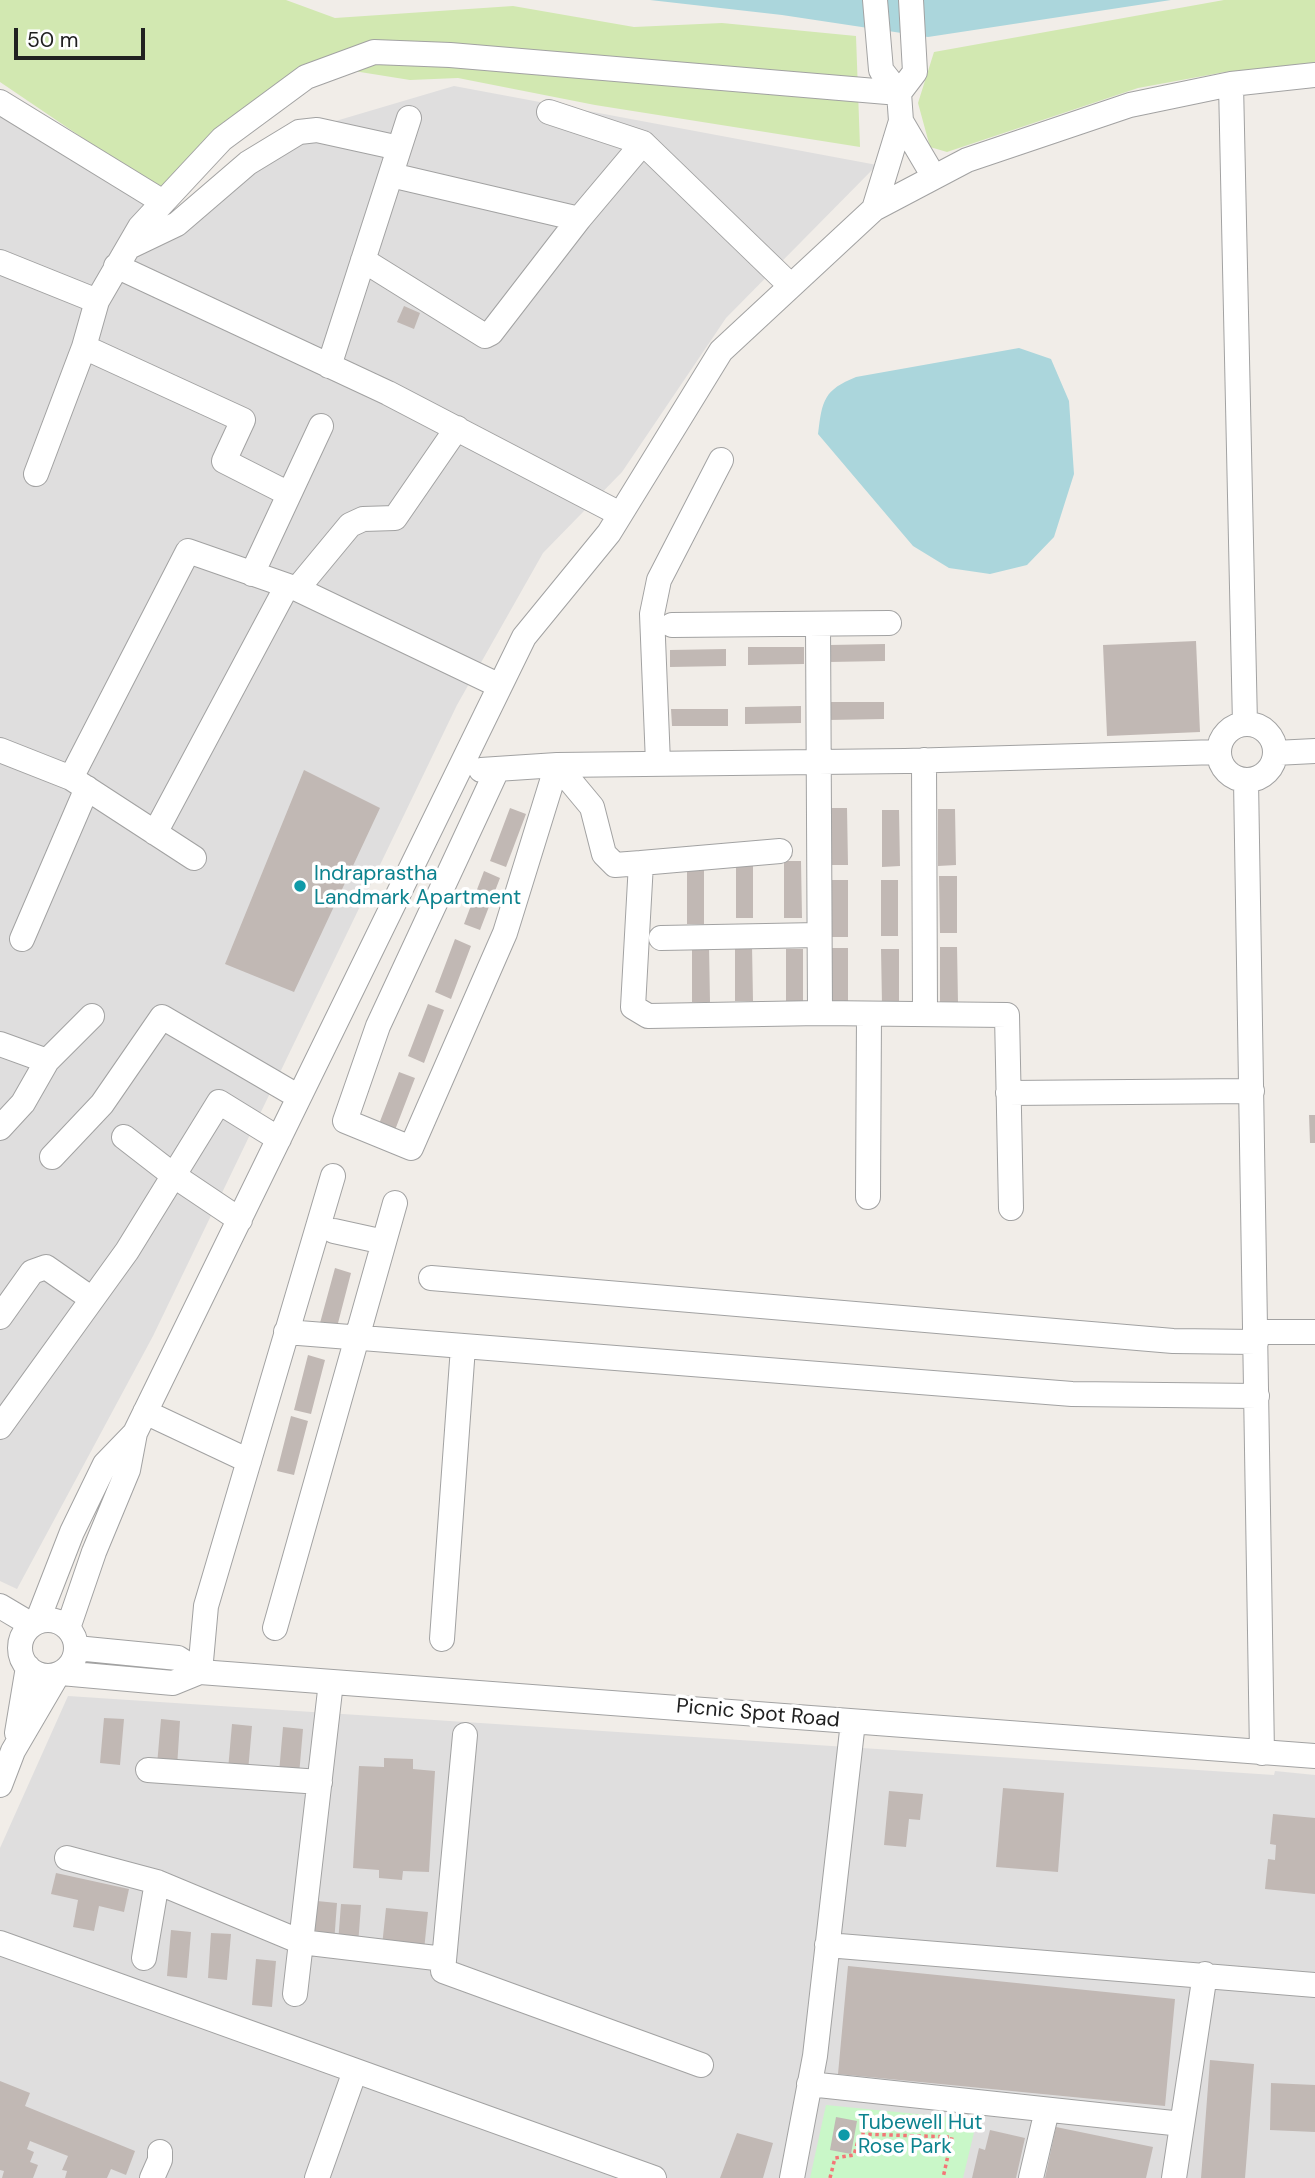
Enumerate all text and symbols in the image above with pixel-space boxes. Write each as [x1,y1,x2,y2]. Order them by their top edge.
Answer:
scale bar [18,14,149,58]
text: 50 m [27,26,78,54]
place label: Indraprastha Landmark Apartment [314,861,521,911]
marker: Indraprastha Landmark Apartment [292,878,308,894]
street label: Picnic Spot Road [675,1694,841,1734]
place label: Tubewell Hut Rose Park [858,2110,982,2160]
marker: Tubewell Hut Rose Park [836,2127,852,2143]

